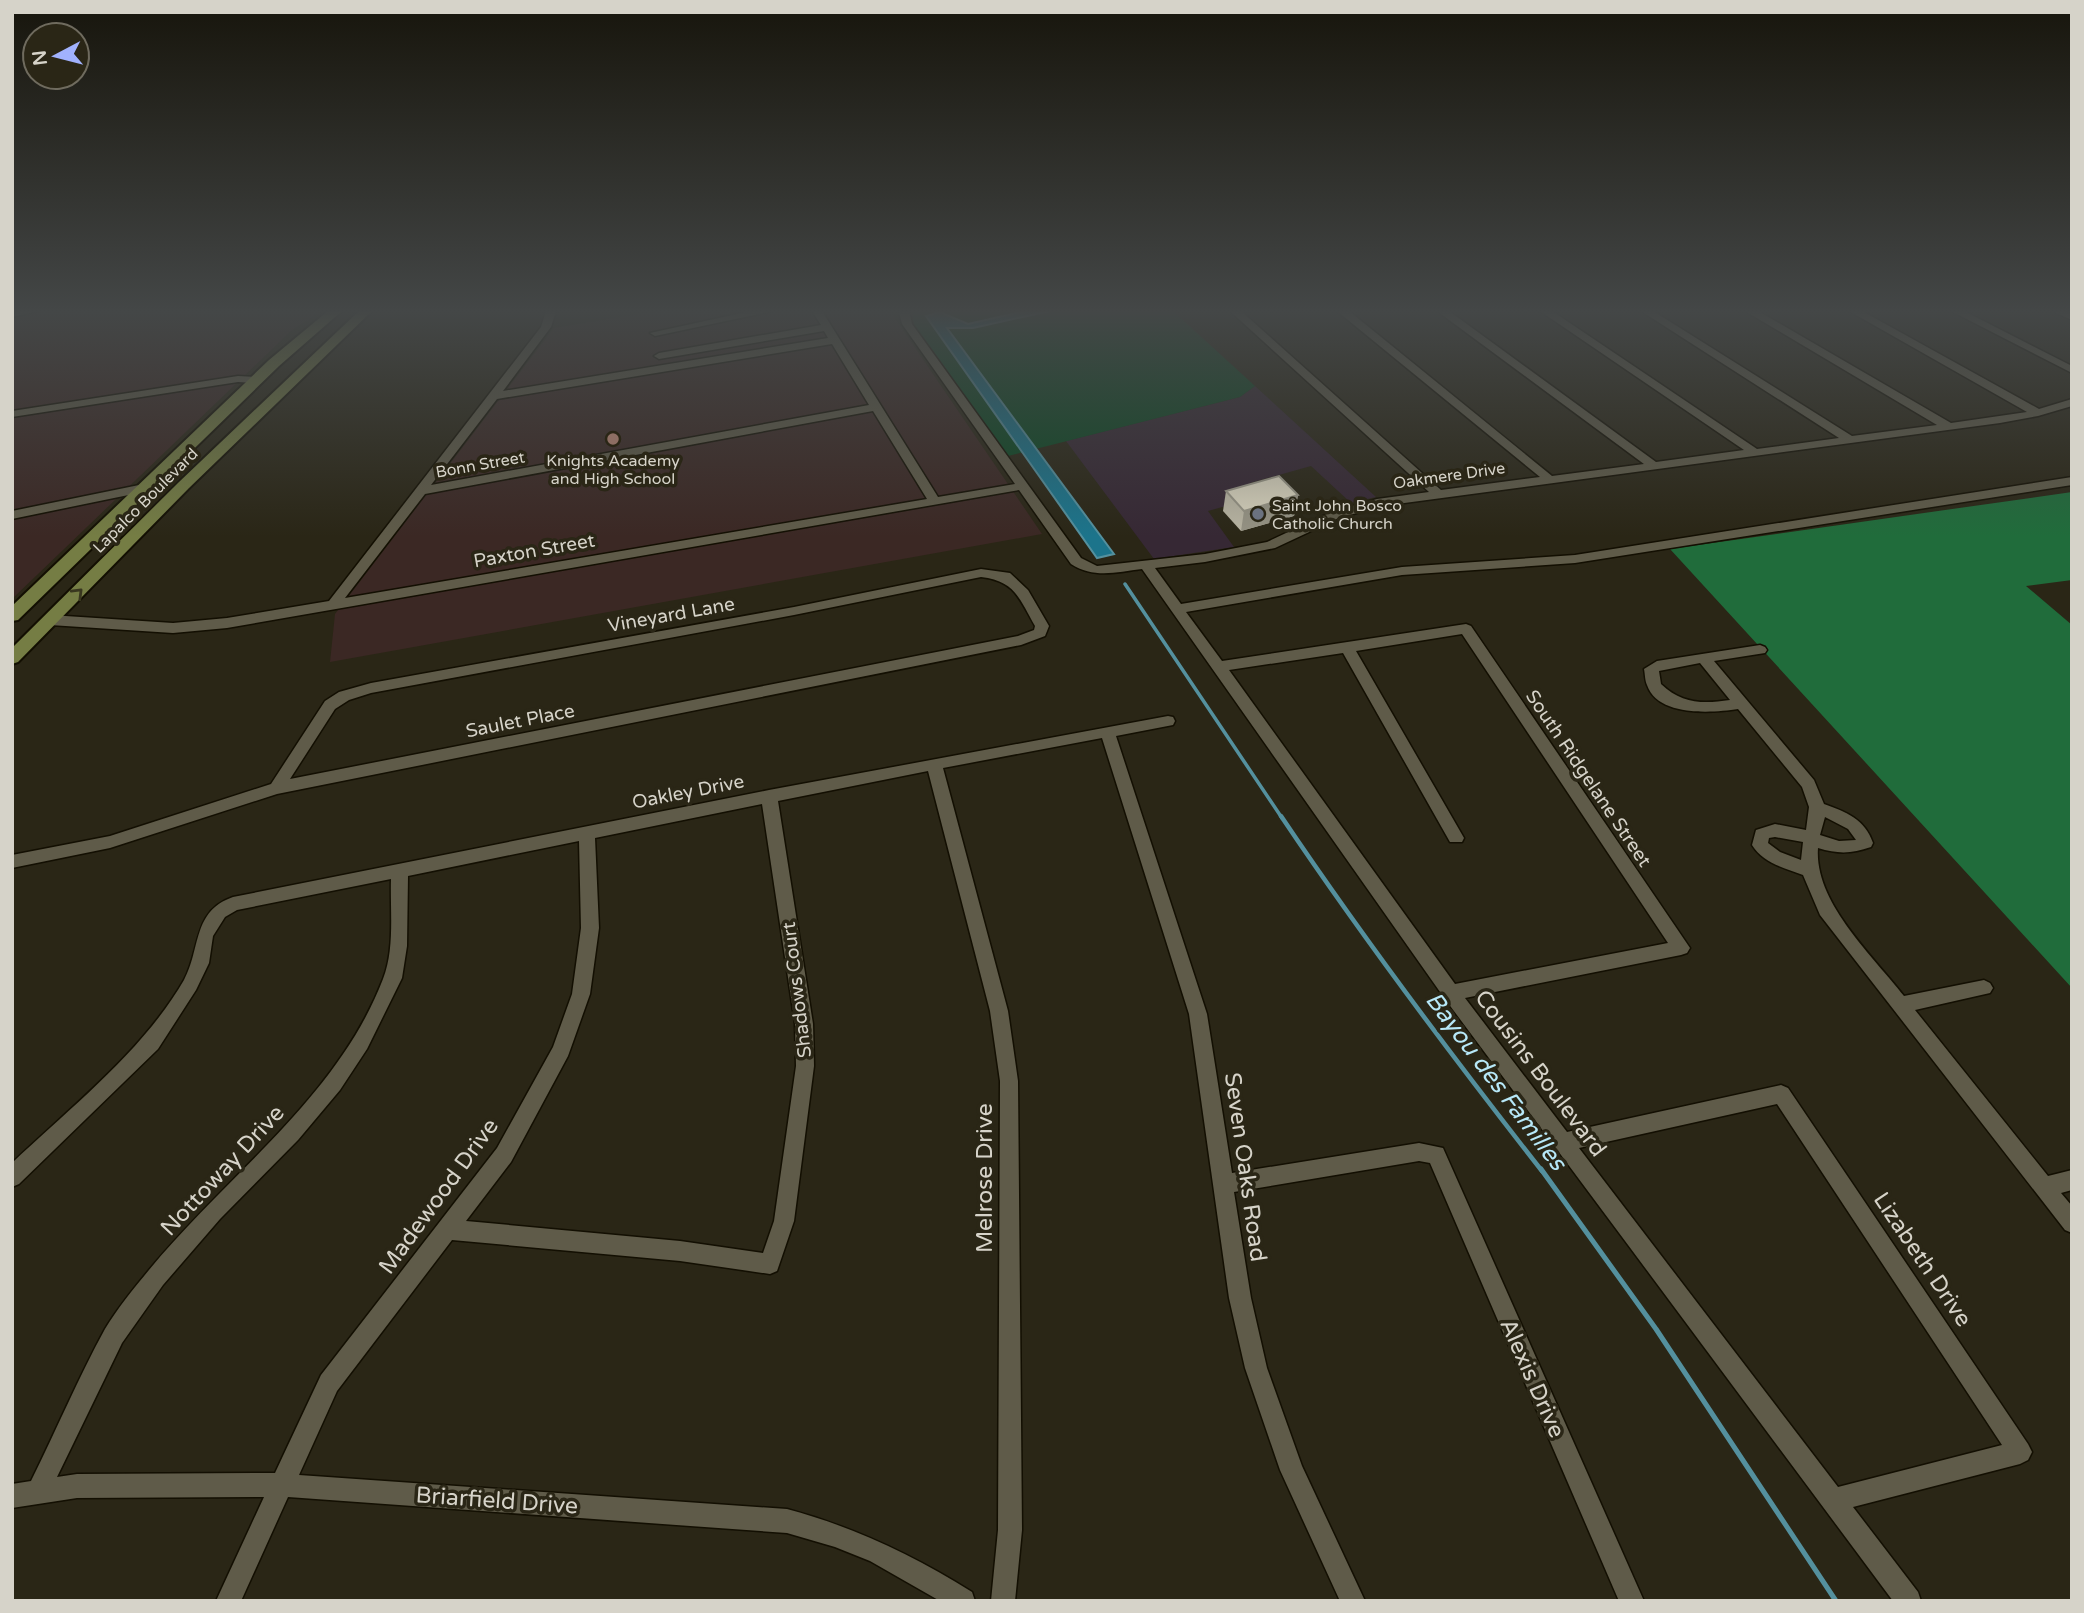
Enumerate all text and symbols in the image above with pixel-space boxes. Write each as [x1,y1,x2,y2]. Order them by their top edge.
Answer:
north arrow [21,21,91,91]
text: N [28,49,52,67]
marker: Knights Academy and High School [605,431,621,447]
street label: Lapalco Boulevard [89,444,202,557]
street label: Bonn Street [434,447,526,483]
place label: Knights Academy and High School [546,451,680,489]
street label: Oakmere Drive [1392,458,1506,494]
place label: Saint John Bosco Catholic Church [1272,496,1402,534]
marker: Saint John Bosco Catholic Church [1250,506,1266,522]
street label: Paxton Street [472,529,597,572]
one-way arrow [69,588,82,601]
street label: Vineyard Lane [606,593,736,637]
street label: South Ridgelane Street [1521,686,1656,871]
street label: Saulet Place [464,700,576,742]
street label: Oakley Drive [630,770,746,814]
street label: Shadows Court [778,921,816,1059]
street label: Cousins Boulevard [1468,985,1612,1163]
water label: Bayou des Familles [1419,986,1573,1177]
street label: Seven Oaks Road [1218,1071,1272,1264]
street label: Nottoway Drive [155,1099,291,1242]
street label: Melrose Drive [971,1103,999,1253]
street label: Madewood Drive [373,1113,505,1280]
street label: Lizabeth Drive [1867,1187,1977,1332]
street label: Alexis Drive [1493,1314,1571,1442]
street label: Briarfield Drive [415,1481,579,1521]

